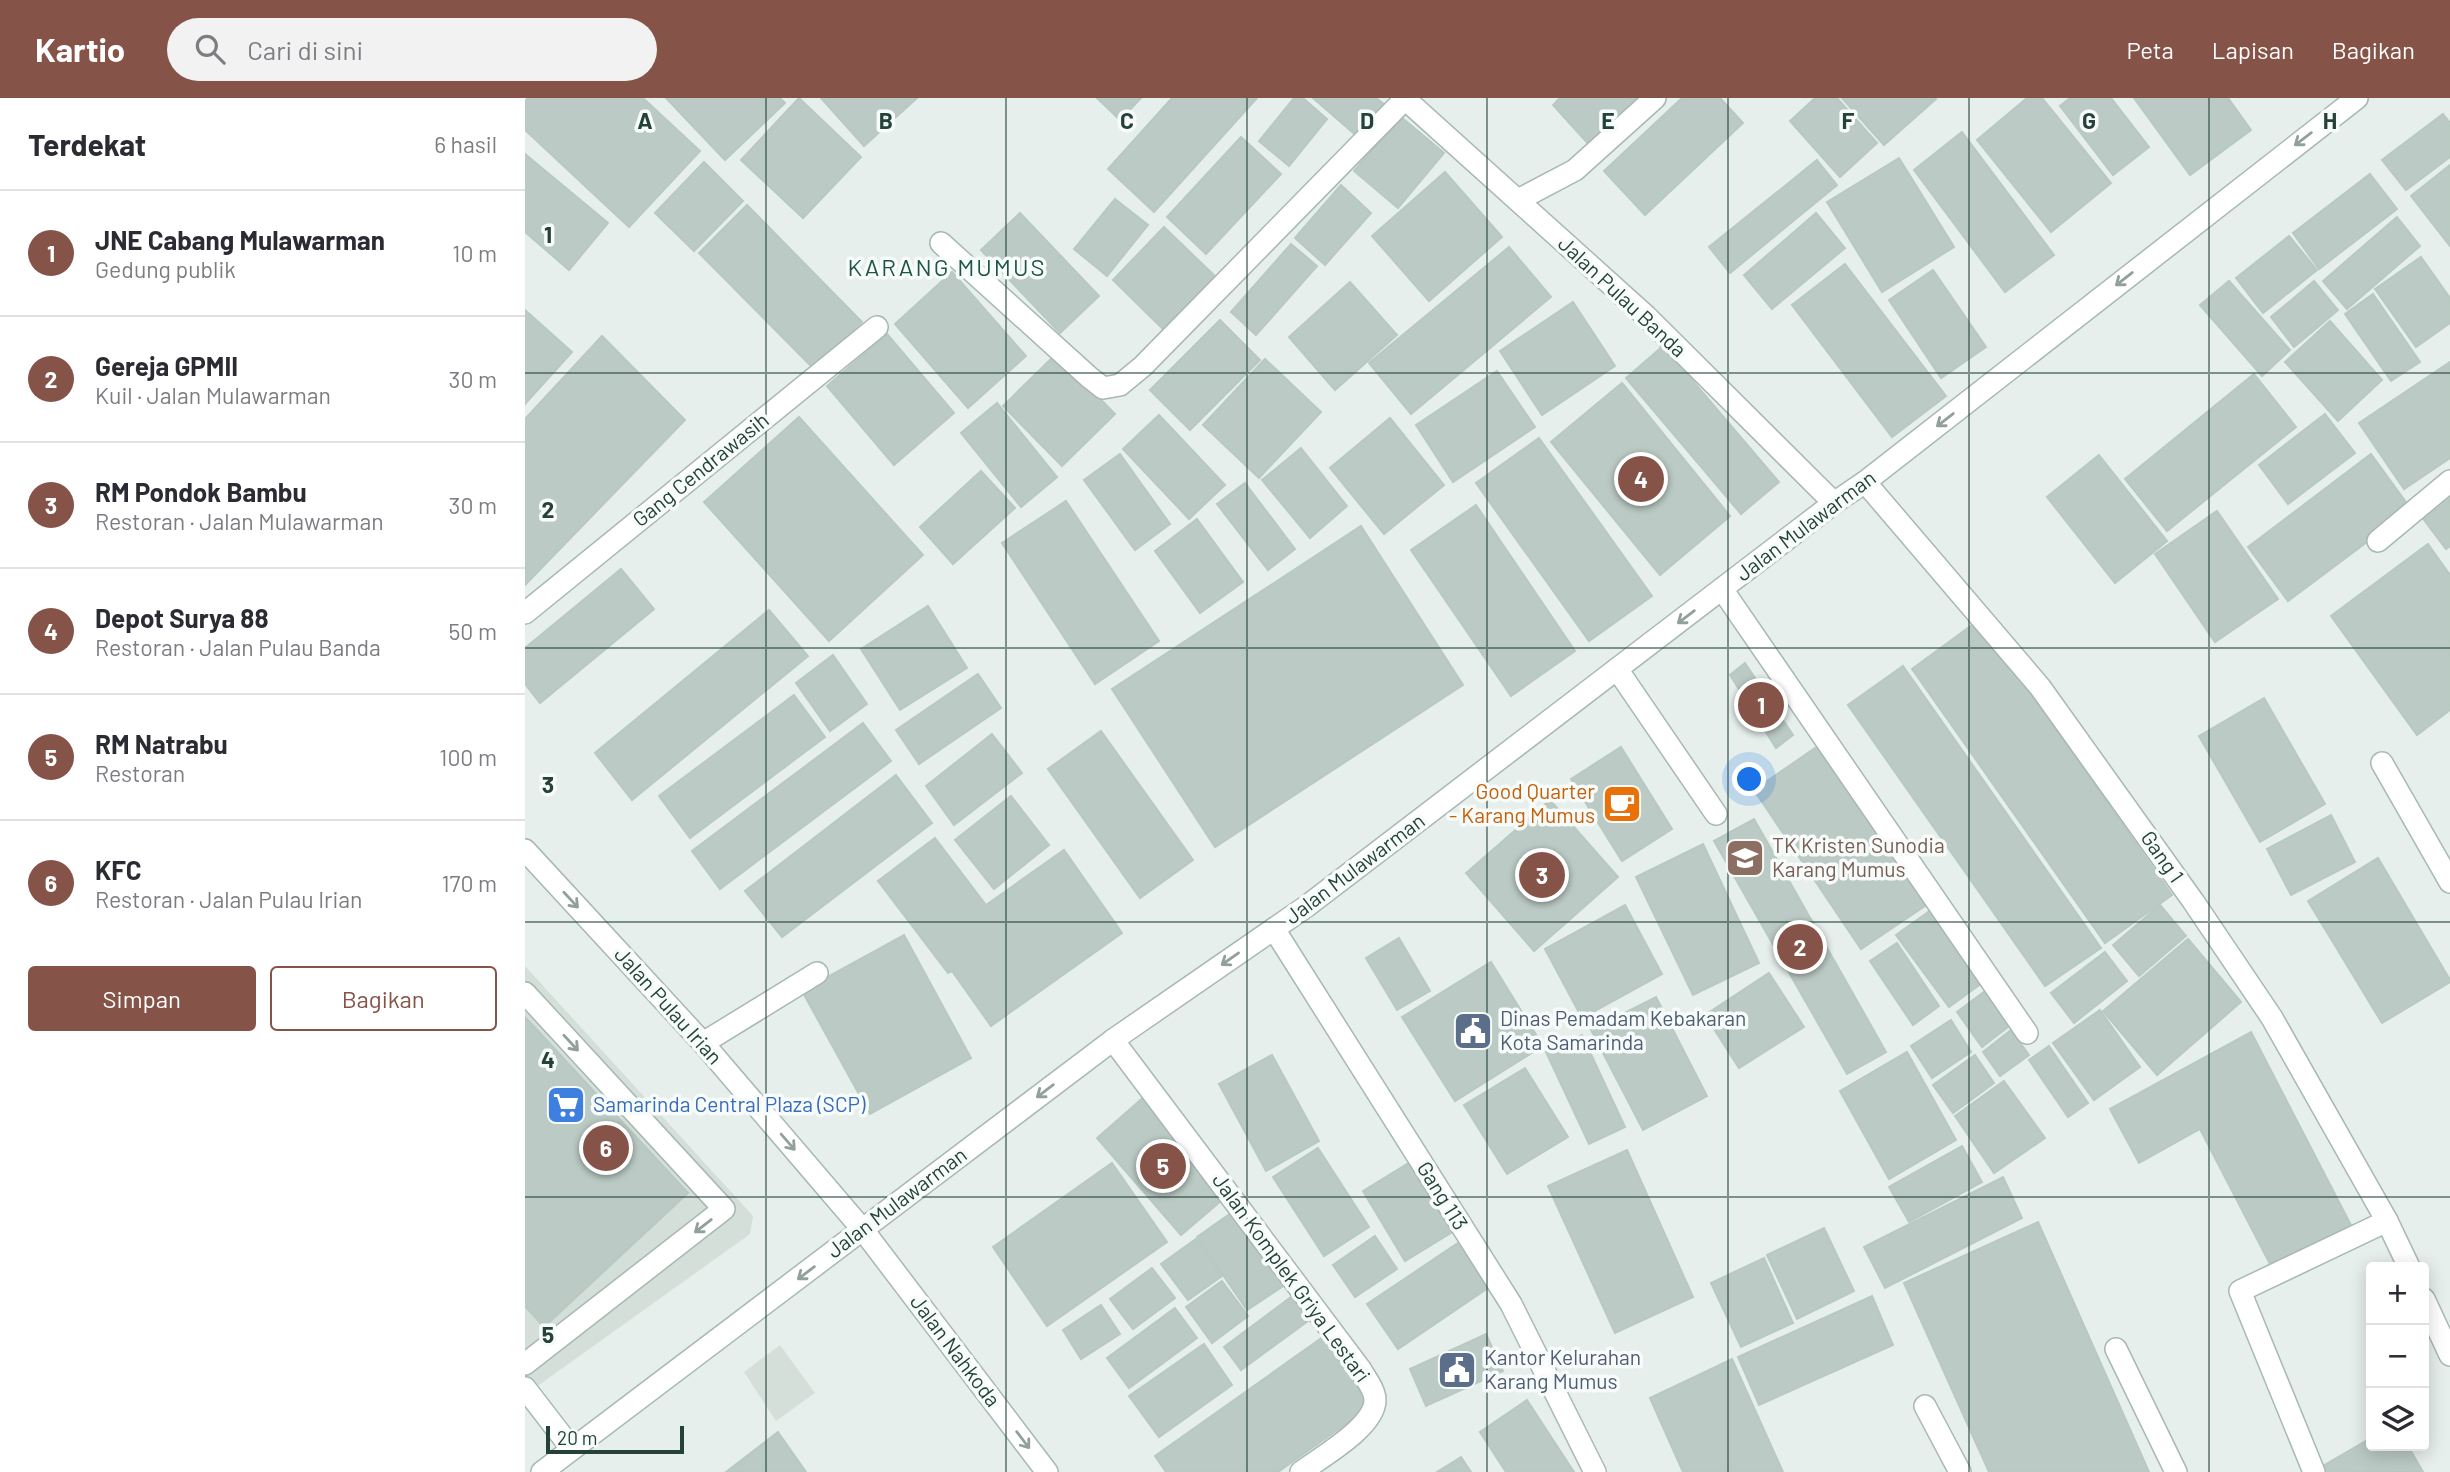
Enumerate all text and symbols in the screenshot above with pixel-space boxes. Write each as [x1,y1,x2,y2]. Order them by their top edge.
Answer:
search box [167,18,657,81]
text: Kartio [35,29,125,69]
icon: search [191,30,229,68]
text: Cari di sini [247,34,363,65]
text: Peta [2126,35,2174,64]
text: Lapisan [2212,35,2294,64]
text: Bagikan [2332,35,2415,64]
text: A [637,106,653,134]
text: B [879,106,893,134]
text: C [1120,106,1134,134]
text: D [1360,106,1374,134]
text: E [1601,106,1615,134]
text: F [1842,106,1855,134]
text: G [2082,106,2096,134]
text: H [2323,106,2337,134]
text: Terdekat [28,126,146,162]
text: 6 hasil [434,130,497,158]
one-way arrow [2294,132,2313,147]
text: 1 [544,220,552,248]
text: JNE Cabang Mulawarman [95,224,385,255]
street label: Jalan Pulau Banda [1554,230,1692,362]
text: 1 [47,239,55,267]
text: 10 m [452,239,497,267]
district label: KARANG MUMUS [847,252,1047,281]
text: Gedung publik [95,255,236,283]
one-way arrow [2115,272,2133,287]
text: Gereja GPMII [95,350,238,381]
text: 2 [45,365,57,393]
text: 30 m [449,365,497,393]
text: Kuil · Jalan Mulawarman [95,381,331,409]
street label: Gang Cendrawasih [627,406,773,531]
one-way arrow [1936,412,1954,427]
pin: 4 [1618,453,1664,505]
street label: Jalan Mulawarman [1730,464,1880,585]
text: RM Pondok Bambu [95,476,307,507]
text: 3 [45,491,57,519]
text: 30 m [449,491,497,519]
text: 2 [542,495,554,523]
text: Restoran · Jalan Mulawarman [95,507,384,535]
text: Depot Surya 88 [95,602,269,633]
one-way arrow [1677,610,1696,624]
text: 4 [44,617,58,645]
text: 50 m [449,617,497,645]
text: Restoran · Jalan Pulau Banda [95,633,381,661]
pin: 1 [1738,679,1784,731]
text: RM Natrabu [95,728,228,759]
text: 5 [45,743,57,771]
text: 100 m [439,743,497,771]
text: Restoran [95,759,185,787]
your location [1732,762,1766,796]
text: 3 [542,770,554,798]
place label: Good Quarter - Karang Mumus [1449,778,1595,827]
cafe icon: Good Quarter - Karang Mumus [1601,783,1643,825]
street label: Jalan Mulawarman [1279,807,1429,928]
street label: Gang 1 [2136,825,2190,887]
place label: TK Kristen Sunodia Karang Mumus [1772,832,1945,881]
school or university icon: TK Kristen Sunodia Karang Mumus [1724,837,1766,879]
pin: 3 [1519,849,1565,901]
text: KFC [95,854,142,885]
text: 6 [45,869,57,897]
text: 170 m [441,869,497,897]
text: Restoran · Jalan Pulau Irian [95,885,363,913]
one-way arrow [563,891,580,908]
pin: 2 [1777,921,1823,973]
street label: Jalan Pulau Irian [610,941,728,1069]
one-way arrow [1221,952,1241,966]
button: Simpan [28,966,256,1031]
button: Bagikan [270,966,497,1031]
place label: Dinas Pemadam Kebakaran Kota Samarinda [1500,1005,1746,1054]
public building icon: Dinas Pemadam Kebakaran Kota Samarinda [1452,1010,1494,1052]
one-way arrow [563,1034,580,1051]
text: 4 [541,1045,555,1073]
one-way arrow [1036,1083,1055,1098]
supermarket icon: Samarinda Central Plaza (SCP) [545,1084,587,1126]
place label: Samarinda Central Plaza (SCP) [593,1091,866,1116]
pin: 6 [583,1122,629,1174]
one-way arrow [780,1133,796,1151]
pin: 5 [1140,1140,1186,1192]
street label: Jalan Mulawarman [821,1141,971,1262]
street label: Gang 113 [1413,1156,1474,1234]
street label: Jalan Komplek Griya Lestari [1208,1168,1376,1386]
one-way arrow [695,1218,713,1233]
map controls [2366,1262,2429,1451]
button: + [2366,1262,2429,1325]
one-way arrow [796,1265,815,1280]
street label: Jalan Nahkoda [906,1289,1006,1411]
text: 5 [542,1320,554,1348]
button: − [2366,1325,2429,1388]
place label: Kantor Kelurahan Karang Mumus [1484,1344,1641,1393]
public building icon: Kantor Kelurahan Karang Mumus [1436,1349,1478,1391]
button: layers [2366,1388,2429,1451]
scale bar [546,1423,684,1455]
text: 20 m [557,1426,597,1449]
one-way arrow [1015,1430,1030,1449]

